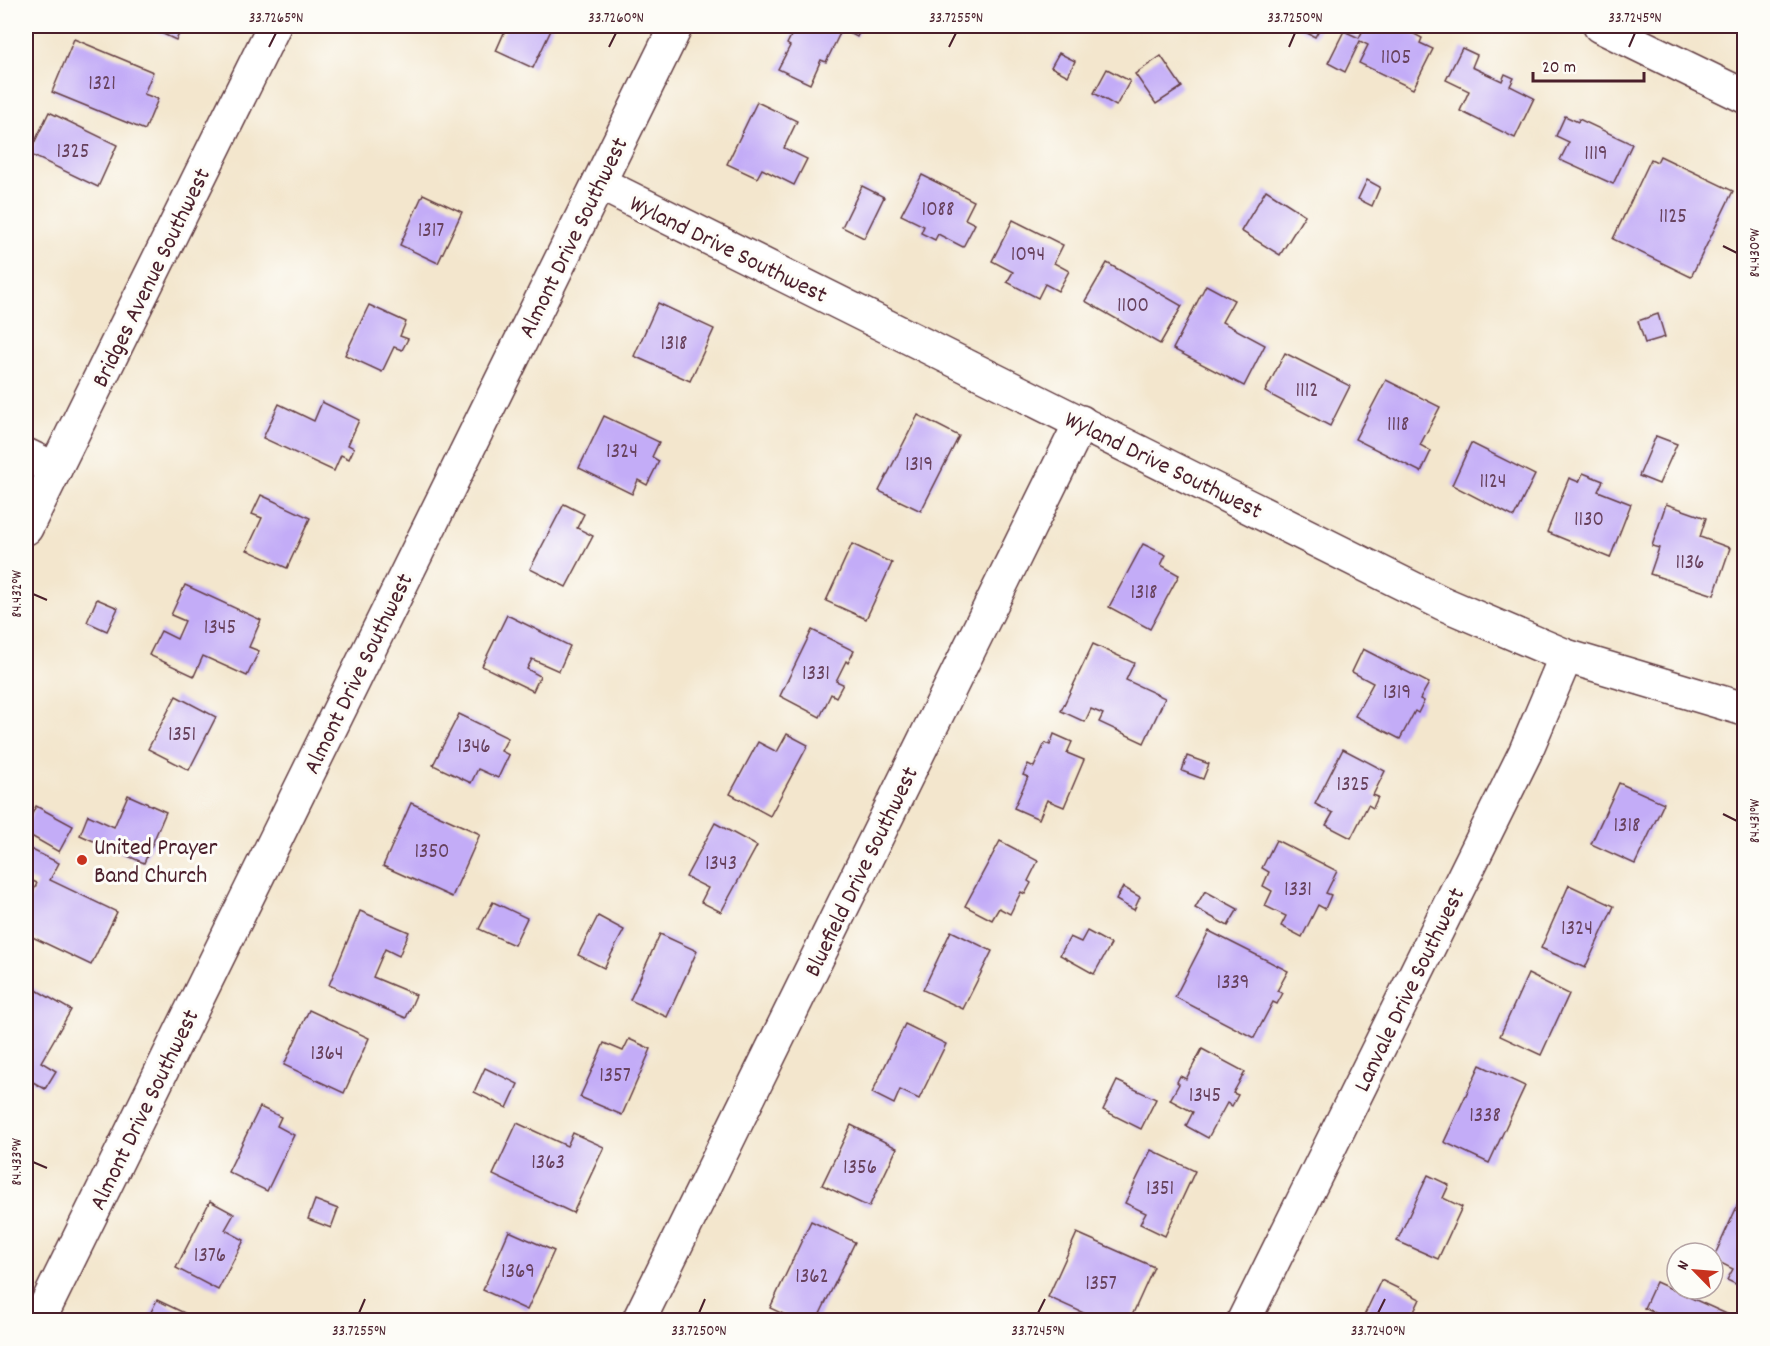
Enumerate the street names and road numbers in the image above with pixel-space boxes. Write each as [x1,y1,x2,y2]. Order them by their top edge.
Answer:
street label: Almont Drive Southwest [511,132,638,344]
street label: Bridges Avenue Southwest [85,163,221,394]
street label: Wyland Drive Southwest [623,188,833,313]
street label: Wyland Drive Southwest [1058,404,1268,529]
street label: Almont Drive Southwest [296,568,423,780]
street label: Bluefield Drive Southwest [797,761,929,983]
street label: Lanvale Drive Southwest [1346,882,1475,1098]
street label: Almont Drive Southwest [82,1004,209,1216]

